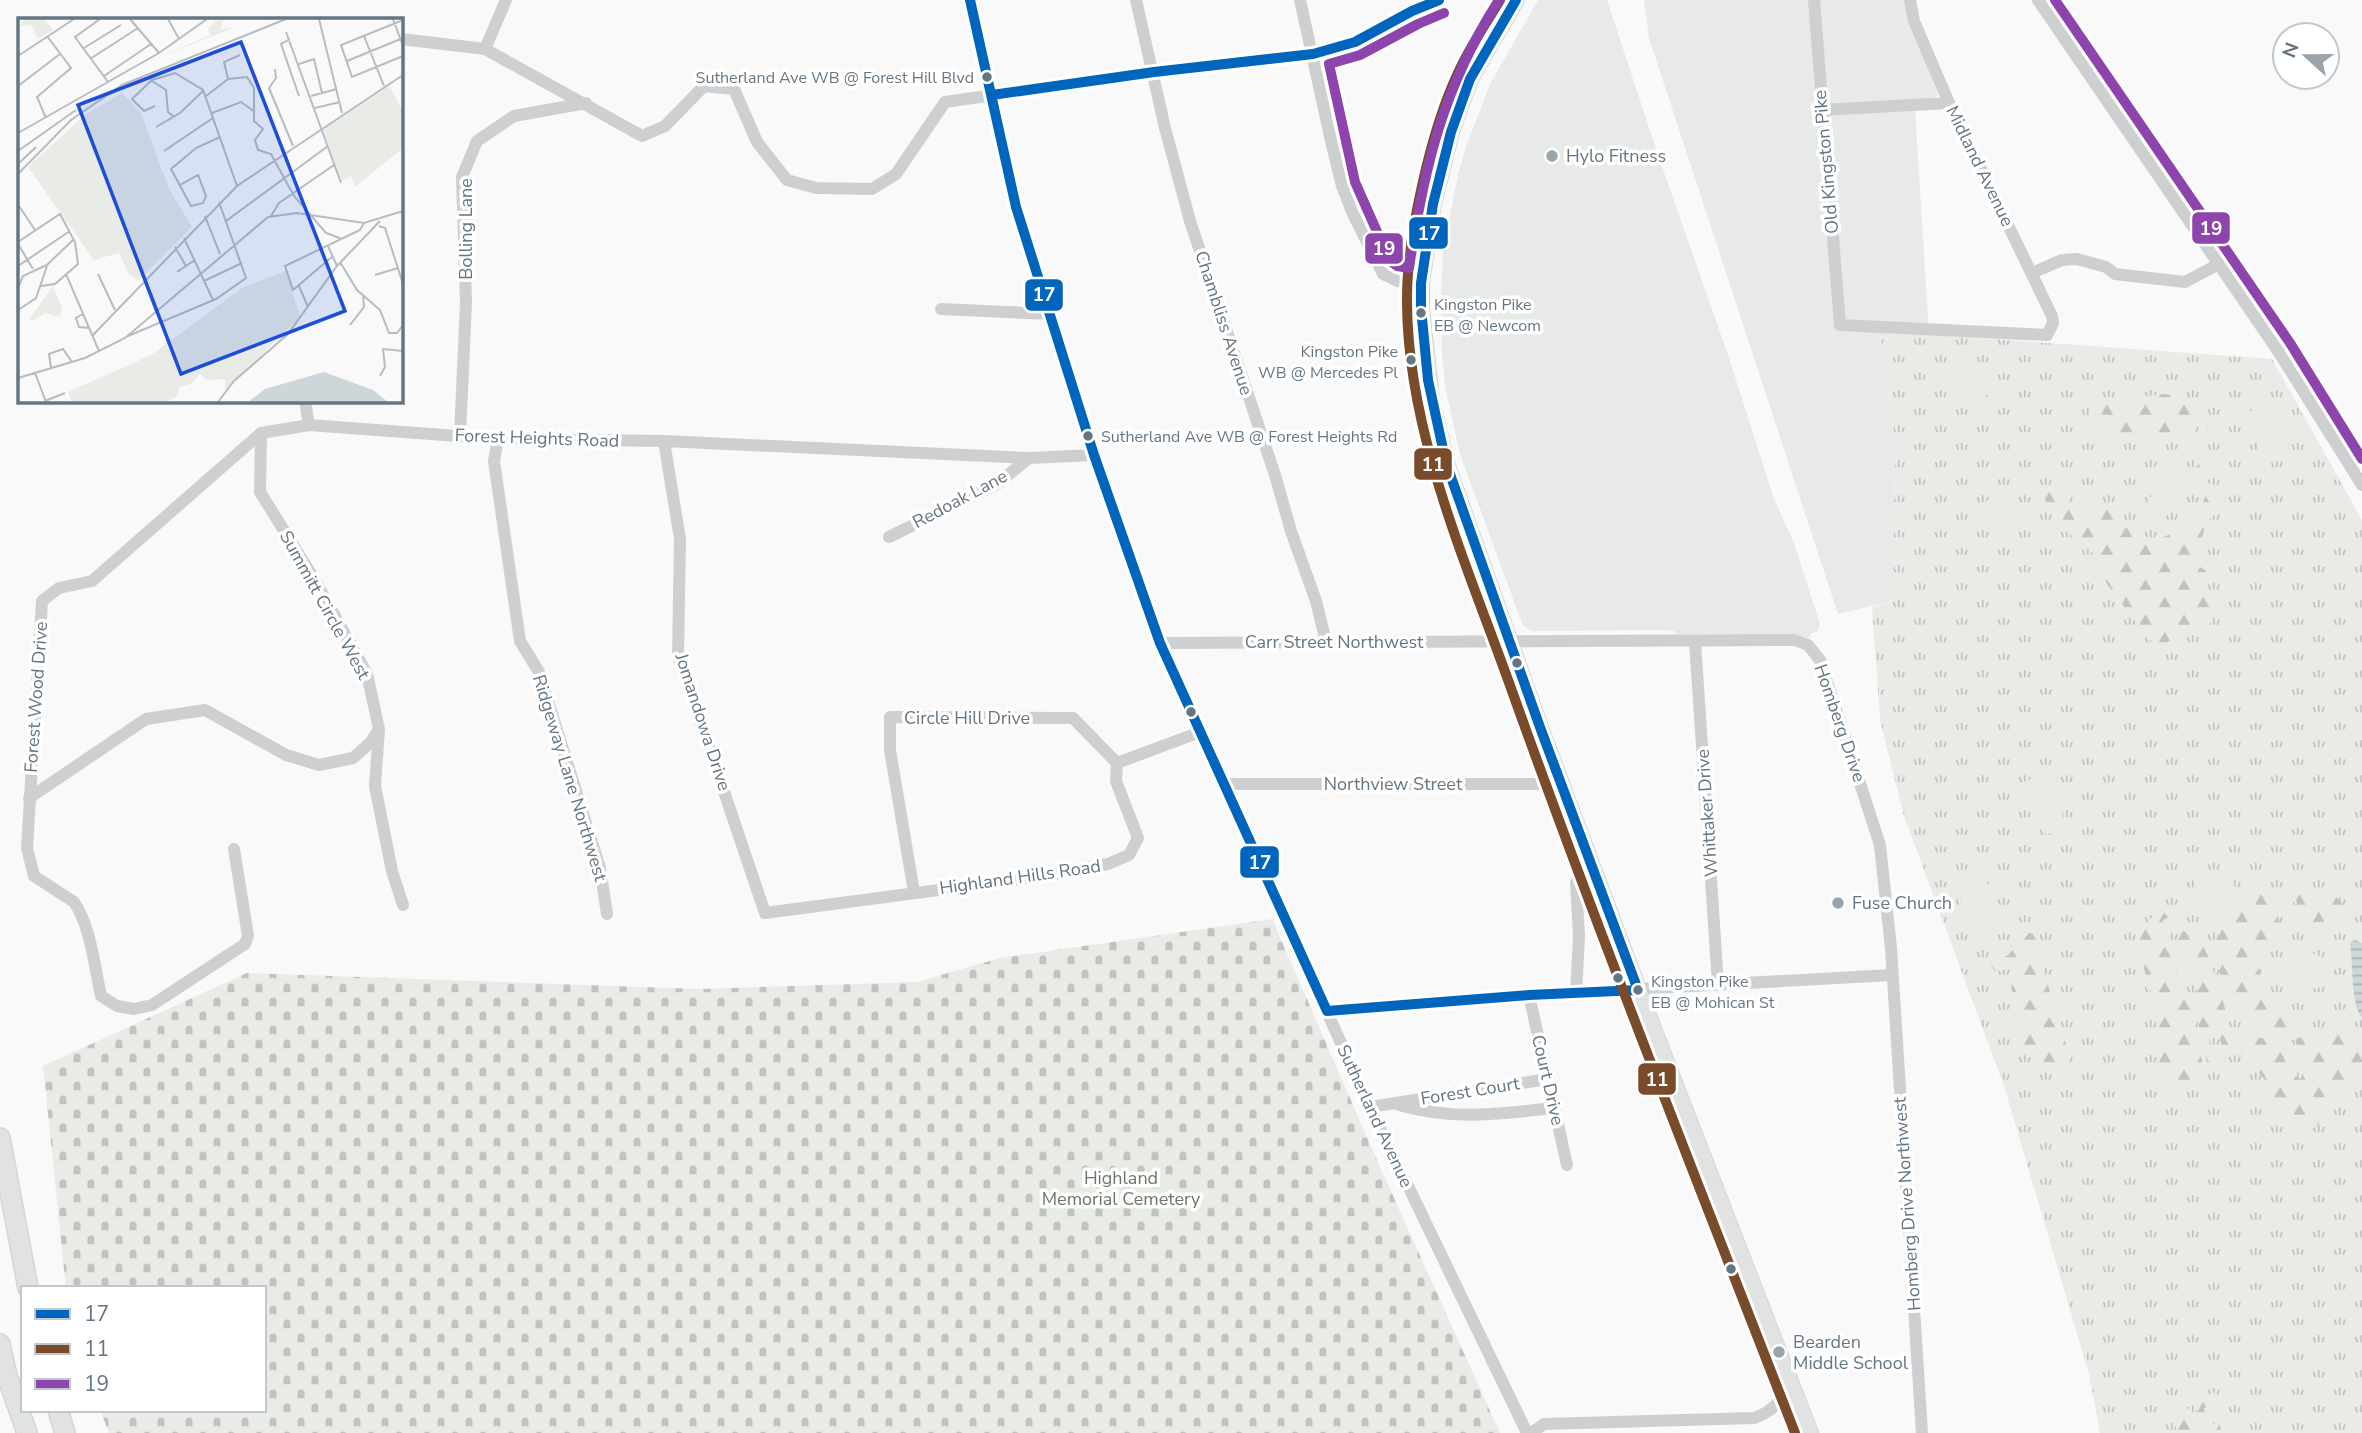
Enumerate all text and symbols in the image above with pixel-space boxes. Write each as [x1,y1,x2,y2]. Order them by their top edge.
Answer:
inset map [18,18,402,402]
north arrow [2271,21,2341,91]
text: N [2276,39,2306,62]
place label: Sutherland Ave WB @ Forest Hill Blvd [696,67,974,89]
marker: Sutherland Ave WB @ Forest Hill Blvd [980,70,994,84]
street label: Old Kingston Pike [1808,89,1844,235]
street label: Midland Avenue [1940,102,2020,230]
place label: Hylo Fitness [1566,144,1666,168]
marker: Hylo Fitness [1544,148,1560,164]
street label: Bolling Lane [454,178,478,280]
line badge: 19 [2191,211,2231,245]
line badge: 17 [1408,216,1449,250]
text: 19 [2200,216,2222,242]
text: 17 [1418,221,1440,247]
line badge: 19 [1364,232,1404,265]
text: 19 [1373,236,1395,262]
street label: Chambliss Avenue [1189,248,1259,398]
line badge: 17 [1024,278,1064,312]
text: 17 [1033,282,1055,308]
place label: Kingston Pike EB @ Newcom [1434,294,1541,337]
marker: Kingston Pike EB @ Newcom [1414,306,1428,320]
place label: Kingston Pike WB @ Mercedes Pl [1258,341,1398,384]
marker: Kingston Pike WB @ Mercedes Pl [1404,353,1418,367]
street label: Forest Heights Road [454,423,620,453]
place label: Sutherland Ave WB @ Forest Heights Rd [1101,426,1397,448]
marker: Sutherland Ave WB @ Forest Heights Rd [1081,429,1095,443]
line badge: 11 [1413,447,1453,481]
text: 11 [1422,452,1444,478]
street label: Redoak Lane [908,464,1012,534]
street label: Summitt Circle West [274,526,376,684]
street label: Forest Wood Drive [19,621,53,773]
street label: Carr Street Northwest [1245,630,1424,654]
street label: Jomandowa Drive [669,649,737,794]
unlabelled marker [1510,656,1524,670]
street label: Homberg Drive [1809,661,1871,785]
street label: Ridgeway Lane Northwest [527,672,613,885]
unlabelled marker [1184,705,1198,719]
street label: Circle Hill Drive [904,706,1030,730]
street label: Whittaker Drive [1691,748,1723,878]
street label: Northview Street [1324,772,1463,796]
line badge: 17 [1239,845,1280,879]
text: 17 [1249,850,1271,876]
street label: Highland Hills Road [938,854,1102,900]
place label: Fuse Church [1852,891,1952,915]
marker: Fuse Church [1830,895,1846,911]
unlabelled marker [1611,971,1625,985]
place label: Kingston Pike EB @ Mohican St [1651,971,1775,1014]
marker: Kingston Pike EB @ Mohican St [1631,983,1645,997]
street label: Court Drive [1526,1032,1570,1128]
street label: Sutherland Avenue [1331,1041,1419,1191]
line badge: 11 [1637,1062,1677,1096]
text: 11 [1646,1067,1668,1093]
street label: Forest Court [1419,1071,1522,1111]
street label: Homberg Drive Northwest [1888,1096,1926,1312]
park label: Highland Memorial Cemetery [1042,1166,1201,1211]
unlabelled marker [1724,1262,1738,1276]
legend [21,1286,266,1412]
text: 17 [84,1300,109,1328]
place label: Bearden Middle School [1793,1330,1909,1375]
text: 11 [84,1335,109,1363]
marker: Bearden Middle School [1771,1344,1787,1360]
text: 19 [84,1370,109,1398]

